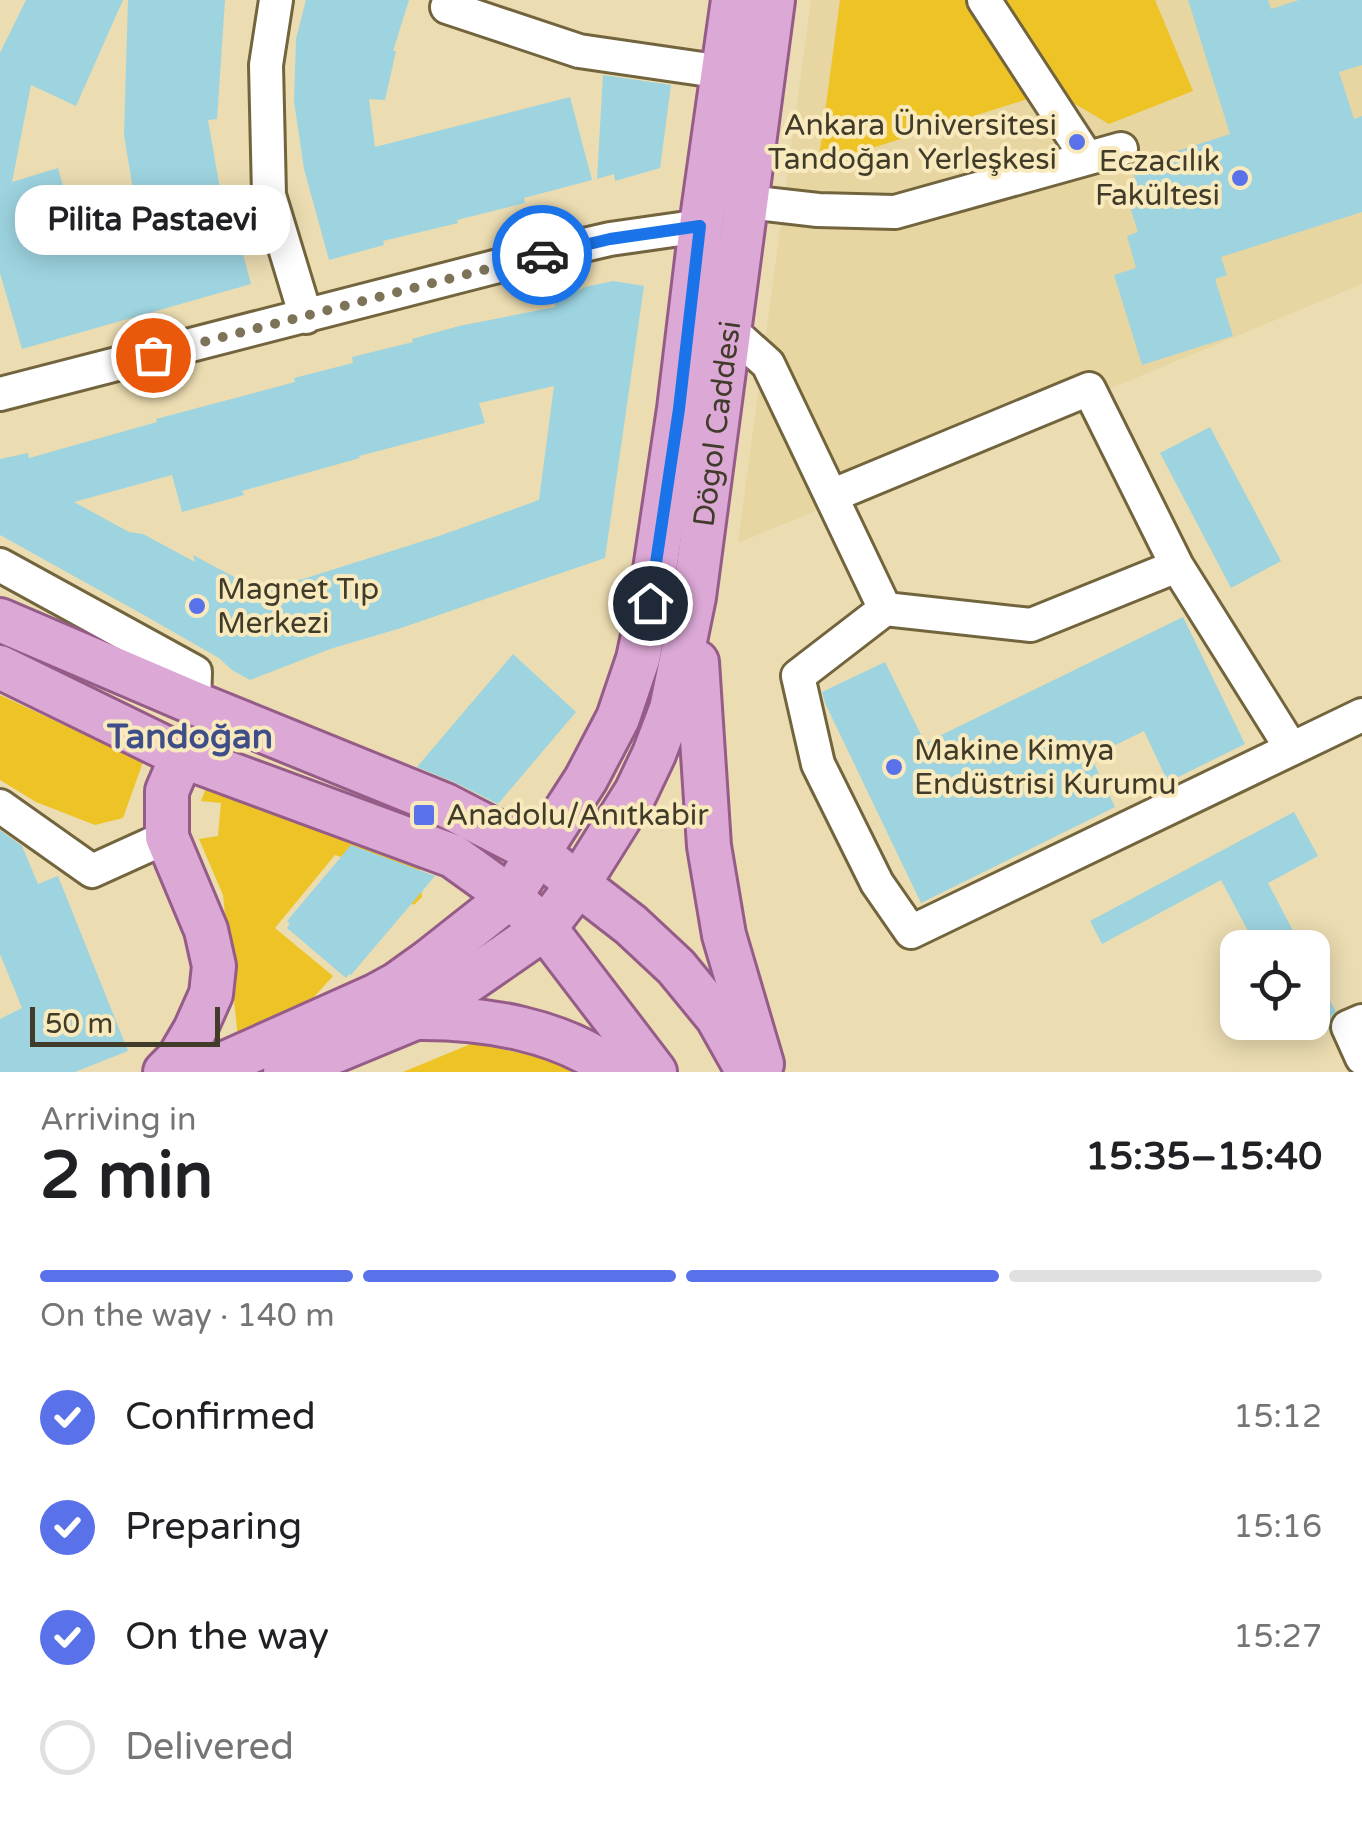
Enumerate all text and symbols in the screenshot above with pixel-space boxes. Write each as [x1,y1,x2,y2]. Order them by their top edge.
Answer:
place label: Ankara Üniversitesi Tandoğan Yerleşkesi [768,107,1057,178]
marker: Ankara Üniversitesi Tandoğan Yerleşkesi [1066,131,1088,153]
place label: Eczacılık Fakültesi [1095,143,1220,214]
marker: Eczacılık Fakültesi [1229,167,1251,189]
callout: Pilita Pastaevi [16,185,290,255]
text: Pilita Pastaevi [47,201,258,239]
courier [492,205,592,305]
icon: car [515,228,570,283]
pin [111,313,196,398]
street label: Dögol Caddesi [685,319,749,529]
icon: bag [126,328,181,383]
pin [608,561,693,646]
place label: Magnet Tıp Merkezi [217,571,379,642]
icon: home [623,576,678,631]
marker: Magnet Tıp Merkezi [186,595,208,617]
district label: Tandoğan [106,716,273,758]
place label: Makine Kimya Endüstrisi Kurumu [914,732,1177,803]
marker: Makine Kimya Endüstrisi Kurumu [883,756,905,778]
place label: Anadolu/Anıtkabir [446,797,709,834]
marker: Anadolu/Anıtkabir [411,802,437,828]
map controls [1220,930,1330,1040]
button: locate [1220,930,1330,1040]
scale bar [30,1002,220,1046]
text: 50 m [45,1007,113,1041]
text: Arriving in [40,1101,197,1139]
text: 15:35–15:40 [1085,1134,1322,1180]
text: 2 min [40,1137,213,1216]
text: On the way · 140 m [40,1297,335,1335]
icon: check [40,1390,95,1445]
text: Confirmed [125,1394,316,1440]
text: 15:12 [1233,1398,1322,1436]
icon: check [40,1500,95,1555]
text: Preparing [125,1504,302,1550]
text: 15:16 [1233,1508,1322,1546]
icon: check [40,1610,95,1665]
text: On the way [125,1614,329,1660]
text: 15:27 [1233,1618,1322,1656]
text: Delivered [125,1724,294,1770]

